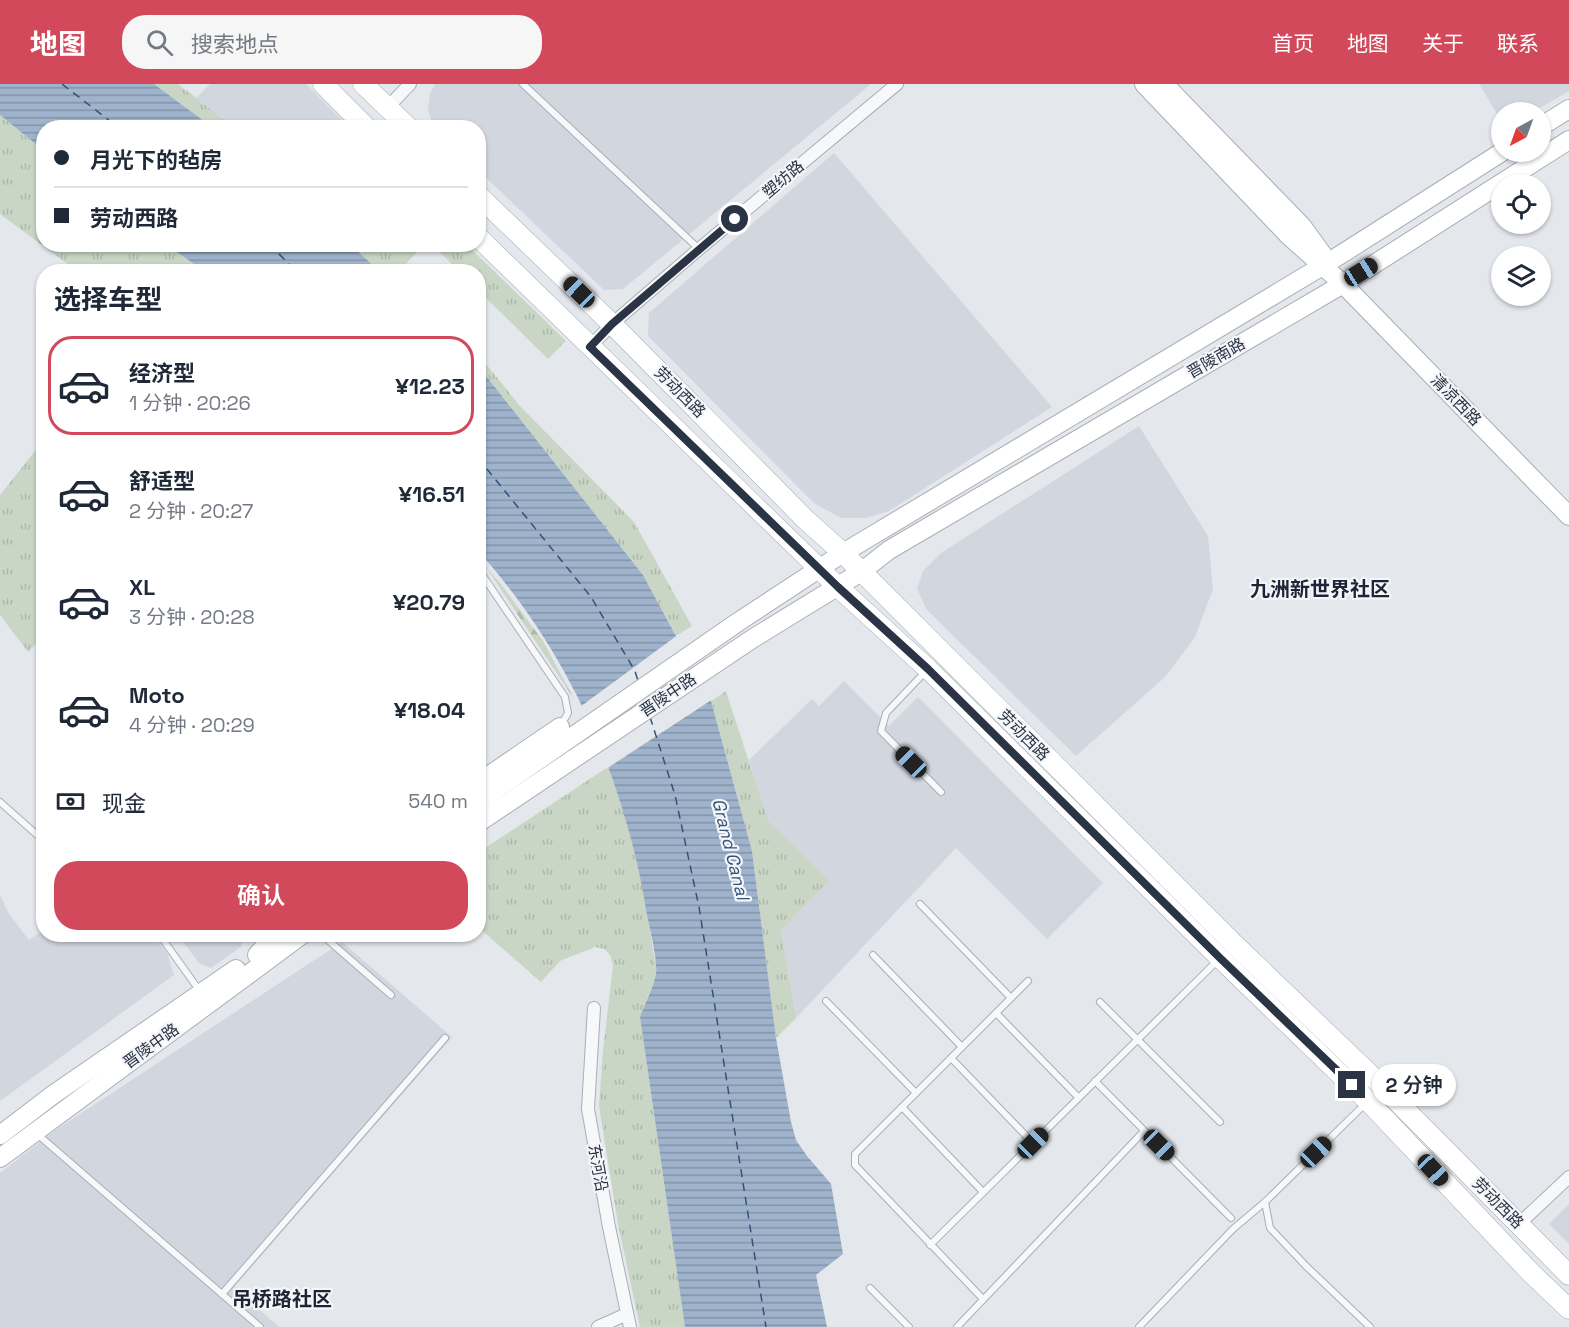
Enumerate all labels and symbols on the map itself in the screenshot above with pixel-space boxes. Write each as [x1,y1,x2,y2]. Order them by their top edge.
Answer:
north arrow [1491,102,1551,162]
street label: 塑纺路 [758,156,808,202]
route start [721,205,748,232]
car [1341,255,1381,289]
car [560,273,598,311]
street label: 晋陵南路 [1183,333,1249,383]
street label: 劳动西路 [650,362,710,422]
street label: 清凉西路 [1426,370,1486,430]
district label: 九洲新世界社区 [1250,576,1390,602]
street label: 晋陵中路 [636,668,700,722]
street label: 劳动西路 [994,705,1054,765]
car [892,743,930,781]
water label: Grand Canal [707,796,755,905]
street label: 晋陵中路 [119,1019,183,1073]
callout: 2 分钟 [1373,1064,1457,1106]
route end [1338,1071,1365,1098]
car [1014,1124,1052,1162]
car [1140,1126,1178,1164]
car [1297,1133,1335,1171]
street label: 东河沿 [583,1143,613,1193]
car [1414,1151,1452,1189]
street label: 劳动西路 [1468,1173,1528,1233]
district label: 吊桥路社区 [232,1286,332,1312]

